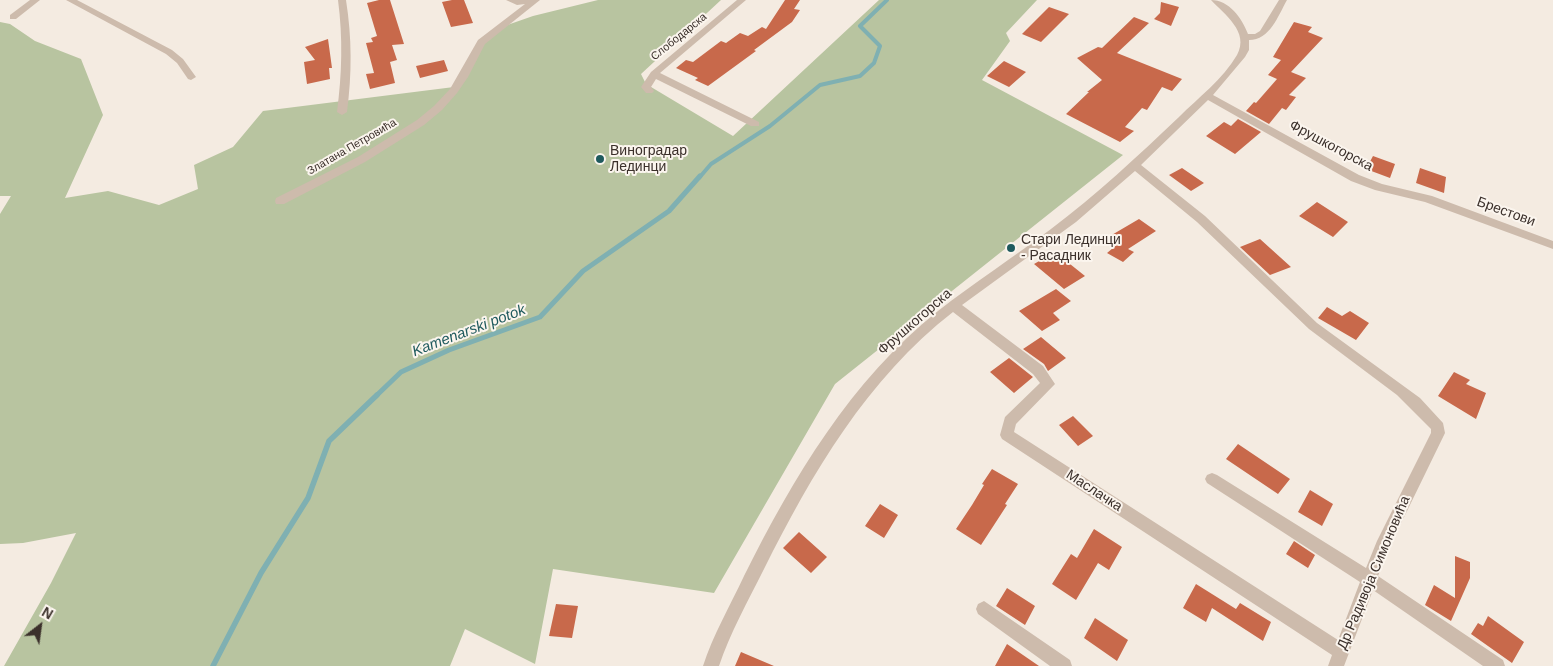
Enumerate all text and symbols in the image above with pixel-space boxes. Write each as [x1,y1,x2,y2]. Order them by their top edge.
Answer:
street label: Слободарска [648,10,710,64]
street label: Златана Петровића [305,116,399,178]
street label: Фрушкогорска [1286,117,1376,175]
place label: Виноградар Лединци [610,143,687,176]
marker: Виноградар Лединци [594,153,606,165]
street label: Брестови [1474,194,1538,230]
place label: Стари Лединци - Расадник [1021,232,1121,264]
marker: Стари Лединци - Расадник [1005,242,1017,254]
street label: Фрушкогорска [875,285,955,359]
water label: Kamenarski potok [410,301,528,361]
street label: Маслачка [1063,467,1125,515]
street label: Др Радивоја Симоновића [1334,494,1414,652]
north arrow [15,601,65,651]
text: N [39,604,56,622]

